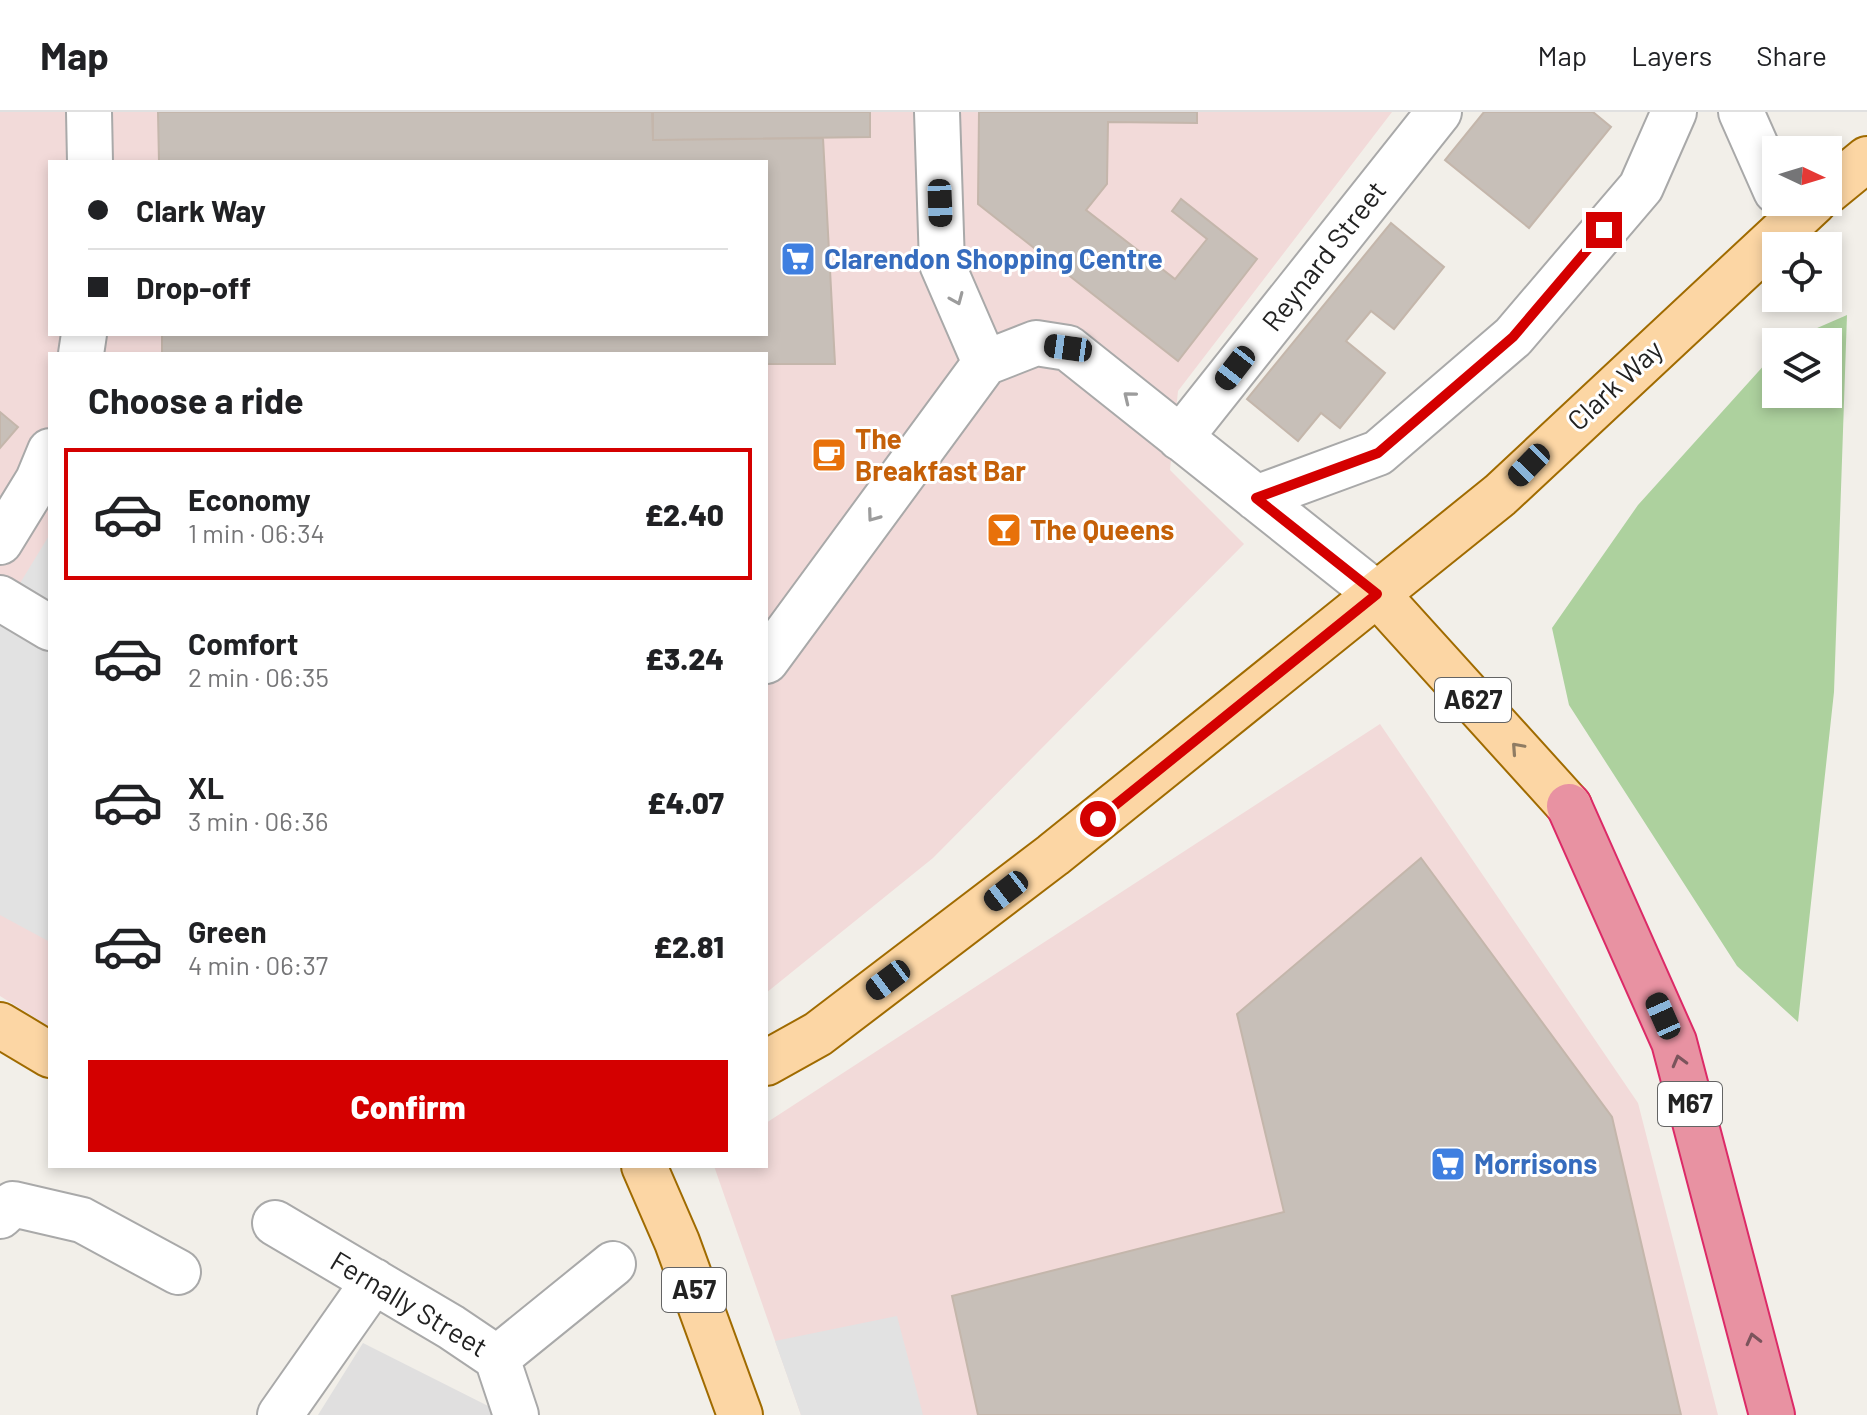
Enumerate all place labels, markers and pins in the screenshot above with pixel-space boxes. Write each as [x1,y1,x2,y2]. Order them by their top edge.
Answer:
supermarket icon: Clarendon Shopping Centre [779,240,817,278]
place label: Clarendon Shopping Centre [824,241,1163,275]
place label: The Breakfast Bar [855,421,1026,487]
cafe icon: The Breakfast Bar [810,436,848,474]
bar icon: The Queens [985,511,1023,549]
place label: The Queens [1030,512,1174,546]
supermarket icon: Morrisons [1429,1145,1467,1183]
place label: Morrisons [1474,1146,1597,1180]

